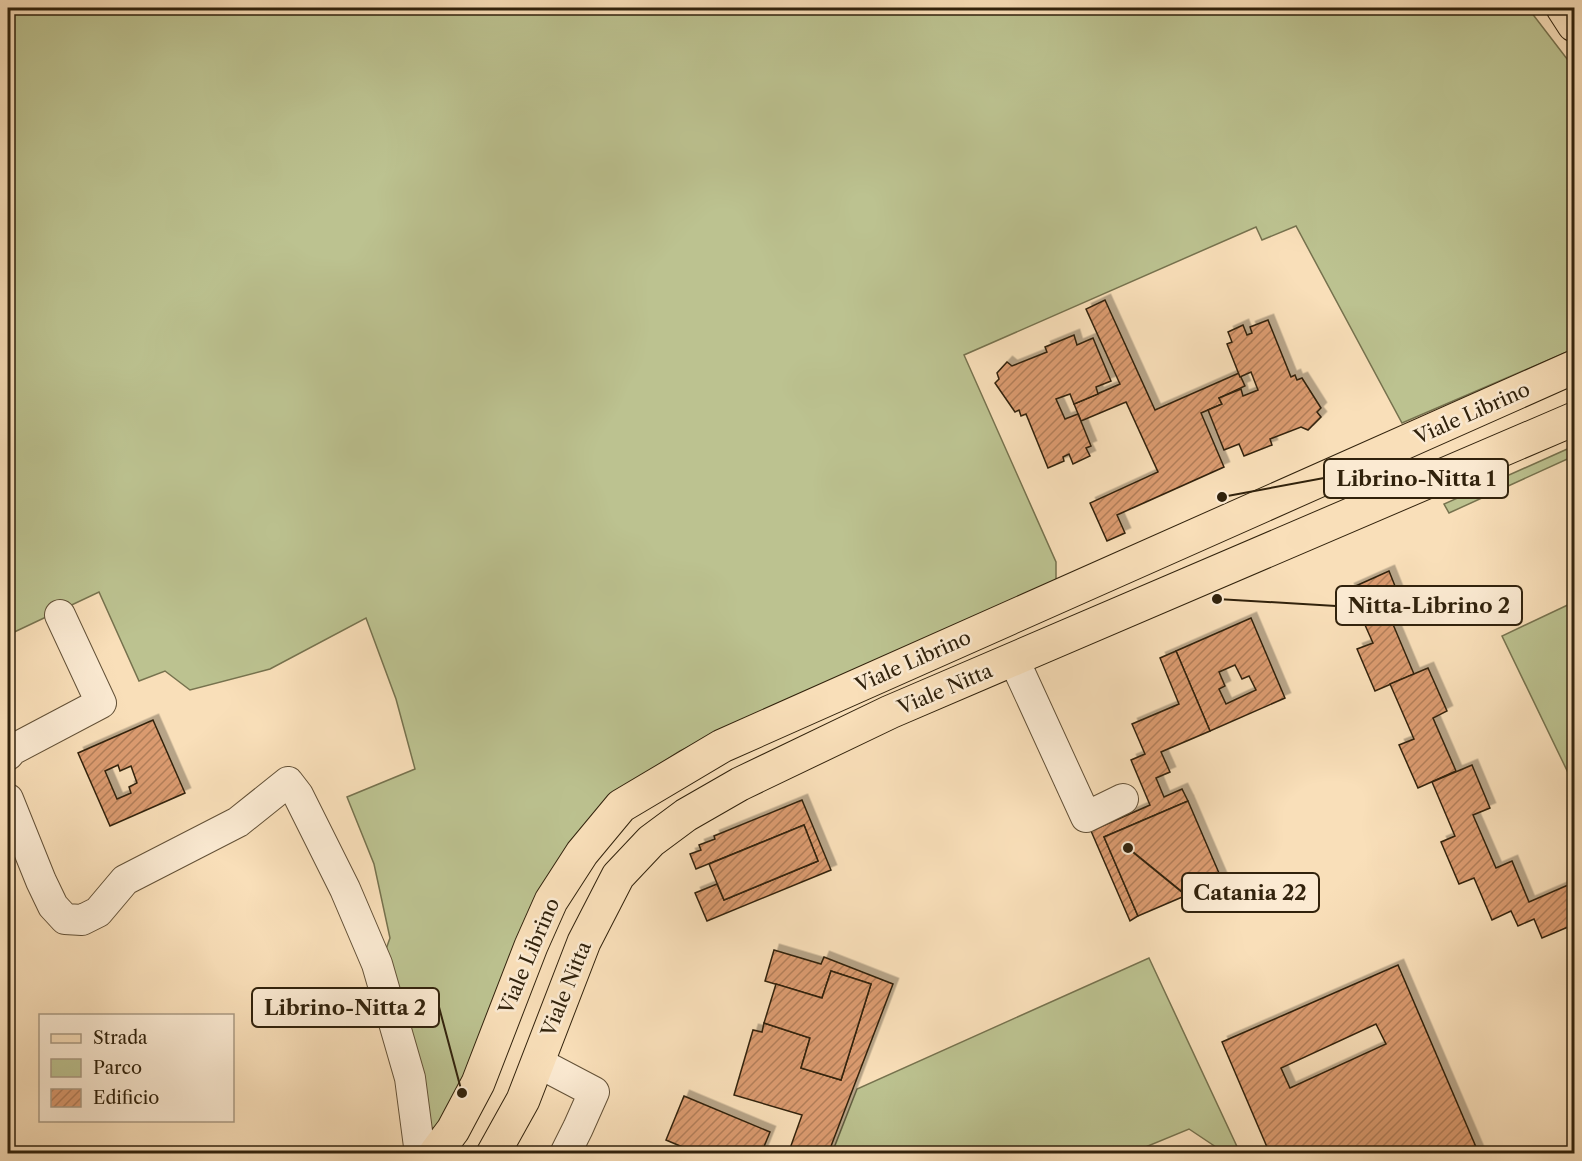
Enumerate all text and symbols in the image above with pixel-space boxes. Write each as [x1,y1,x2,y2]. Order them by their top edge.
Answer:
street label: Viale Librino [1410,377,1534,450]
callout: Librino-Nitta 1 [1324,459,1508,498]
text: Librino-Nitta 1 [1336,466,1496,491]
callout: Nitta-Librino 2 [1336,586,1522,625]
text: Nitta-Librino 2 [1348,593,1510,618]
street label: Viale Librino [851,625,975,698]
street label: Viale Nitta [893,658,996,720]
callout: Catania 22 [1182,873,1319,912]
text: Catania 22 [1193,880,1307,905]
street label: Viale Librino [493,894,564,1019]
street label: Viale Nitta [536,937,596,1041]
callout: Librino-Nitta 2 [252,988,439,1027]
text: Librino-Nitta 2 [264,995,426,1020]
legend [39,1014,234,1122]
text: Strada [93,1027,148,1049]
text: Parco [93,1057,142,1079]
text: Edificio [93,1087,159,1109]

